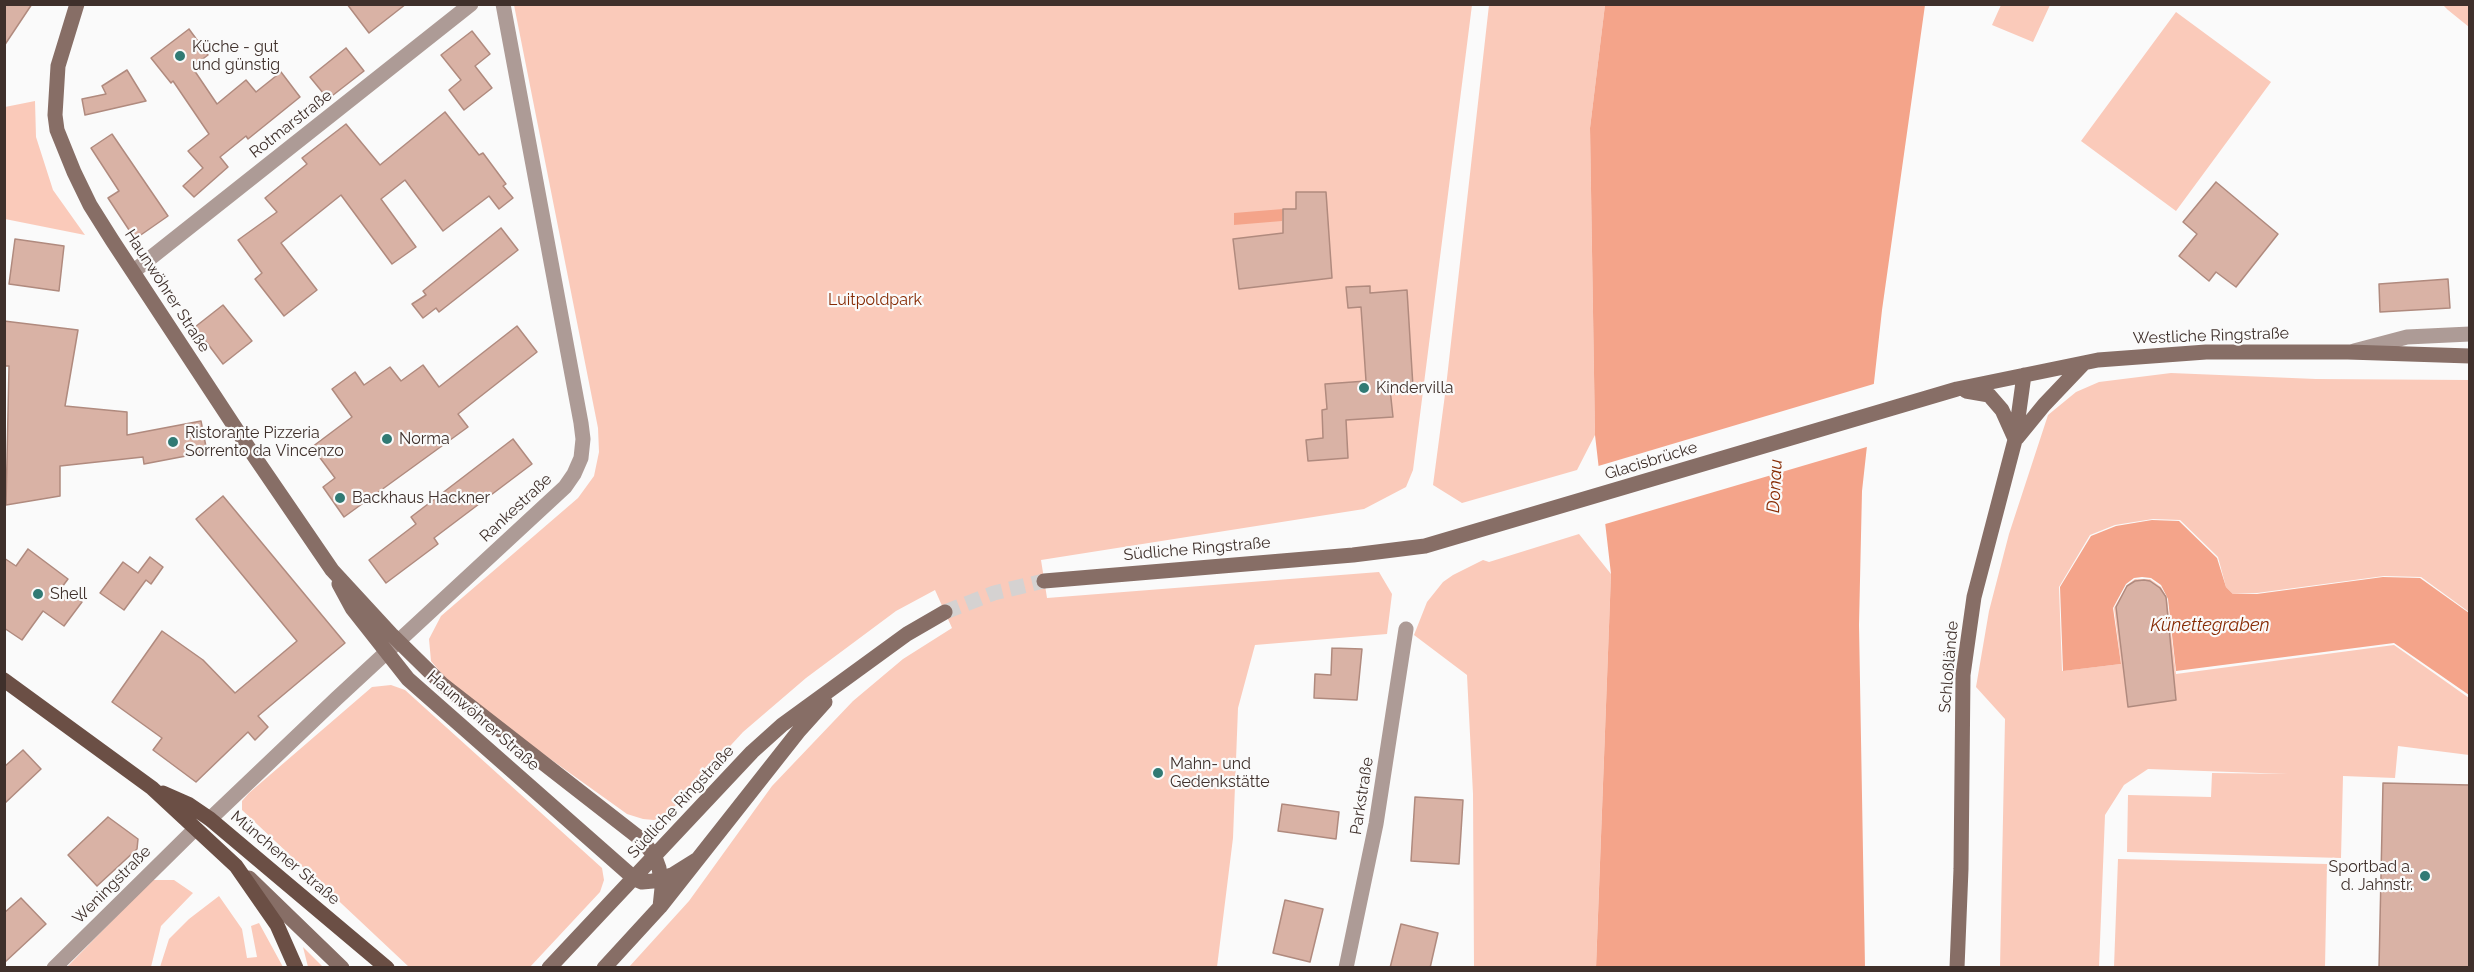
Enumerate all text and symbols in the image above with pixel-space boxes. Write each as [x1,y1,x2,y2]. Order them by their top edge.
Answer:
place label: Küche - gut und günstig [192,37,280,75]
marker: Küche - gut und günstig [173,49,187,63]
street label: Rotmarstraße [246,86,336,162]
street label: Haunwöhrer Straße [120,226,214,356]
park label: Luitpoldpark [828,290,922,310]
street label: Westliche Ringstraße [2133,324,2289,348]
place label: Kindervilla [1376,378,1454,398]
marker: Kindervilla [1357,381,1371,395]
place label: Ristorante Pizzeria Sorrento da Vincenzo [185,423,344,461]
place label: Norma [399,429,450,449]
marker: Norma [380,432,394,446]
marker: Ristorante Pizzeria Sorrento da Vincenzo [166,435,180,449]
street label: Glacisbrücke [1602,438,1700,484]
water label: Donau [1763,459,1787,513]
street label: Rankestraße [476,470,556,546]
place label: Backhaus Hackner [352,488,490,508]
marker: Backhaus Hackner [333,491,347,505]
street label: Südliche Ringstraße [1123,533,1271,565]
place label: Shell [50,584,87,604]
marker: Shell [31,587,45,601]
water label: Künettegraben [2150,615,2270,637]
street label: Schloßlände [1935,620,1963,714]
street label: Haunwöhrer Straße [423,667,543,775]
street label: Südliche Ringstraße [624,742,738,862]
place label: Mahn- und Gedenkstätte [1170,754,1270,792]
street label: Parkstraße [1346,756,1378,836]
marker: Mahn- und Gedenkstätte [1151,766,1165,780]
street label: Münchener Straße [227,807,343,909]
street label: Weningstraße [69,842,155,928]
place label: Sportbad a. d. Jahnstr. [2329,857,2413,895]
marker: Sportbad a. d. Jahnstr. [2418,869,2432,883]

